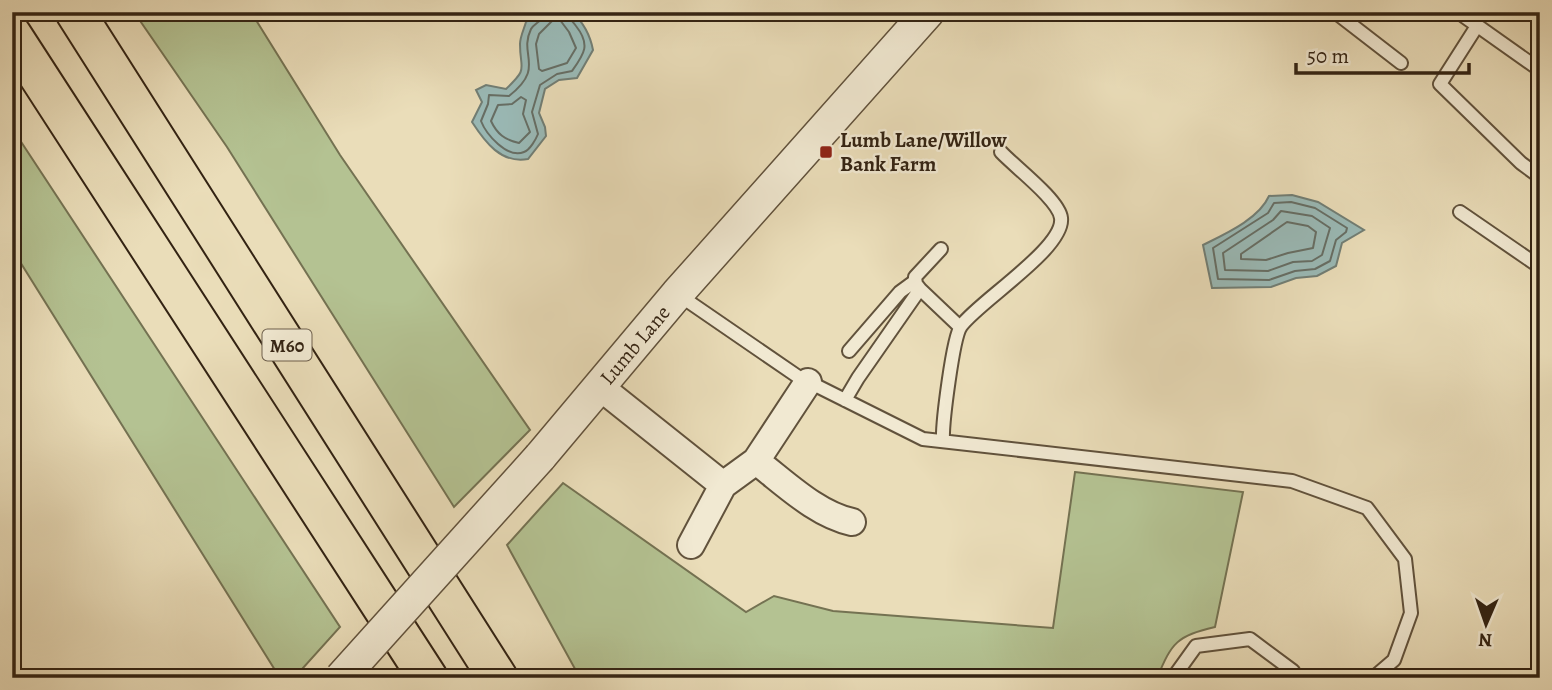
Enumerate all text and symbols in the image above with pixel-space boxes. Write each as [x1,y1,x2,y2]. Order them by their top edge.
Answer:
scale bar [1296,32,1470,76]
text: 50 m [1307,42,1349,70]
place label: Lumb Lane/Willow Bank Farm [840,126,1007,178]
marker: Lumb Lane/Willow Bank Farm [818,144,834,160]
street label: Lumb Lane [594,299,676,391]
road number: M60 [262,330,312,360]
north arrow [1450,588,1520,658]
text: N [1478,627,1493,653]

